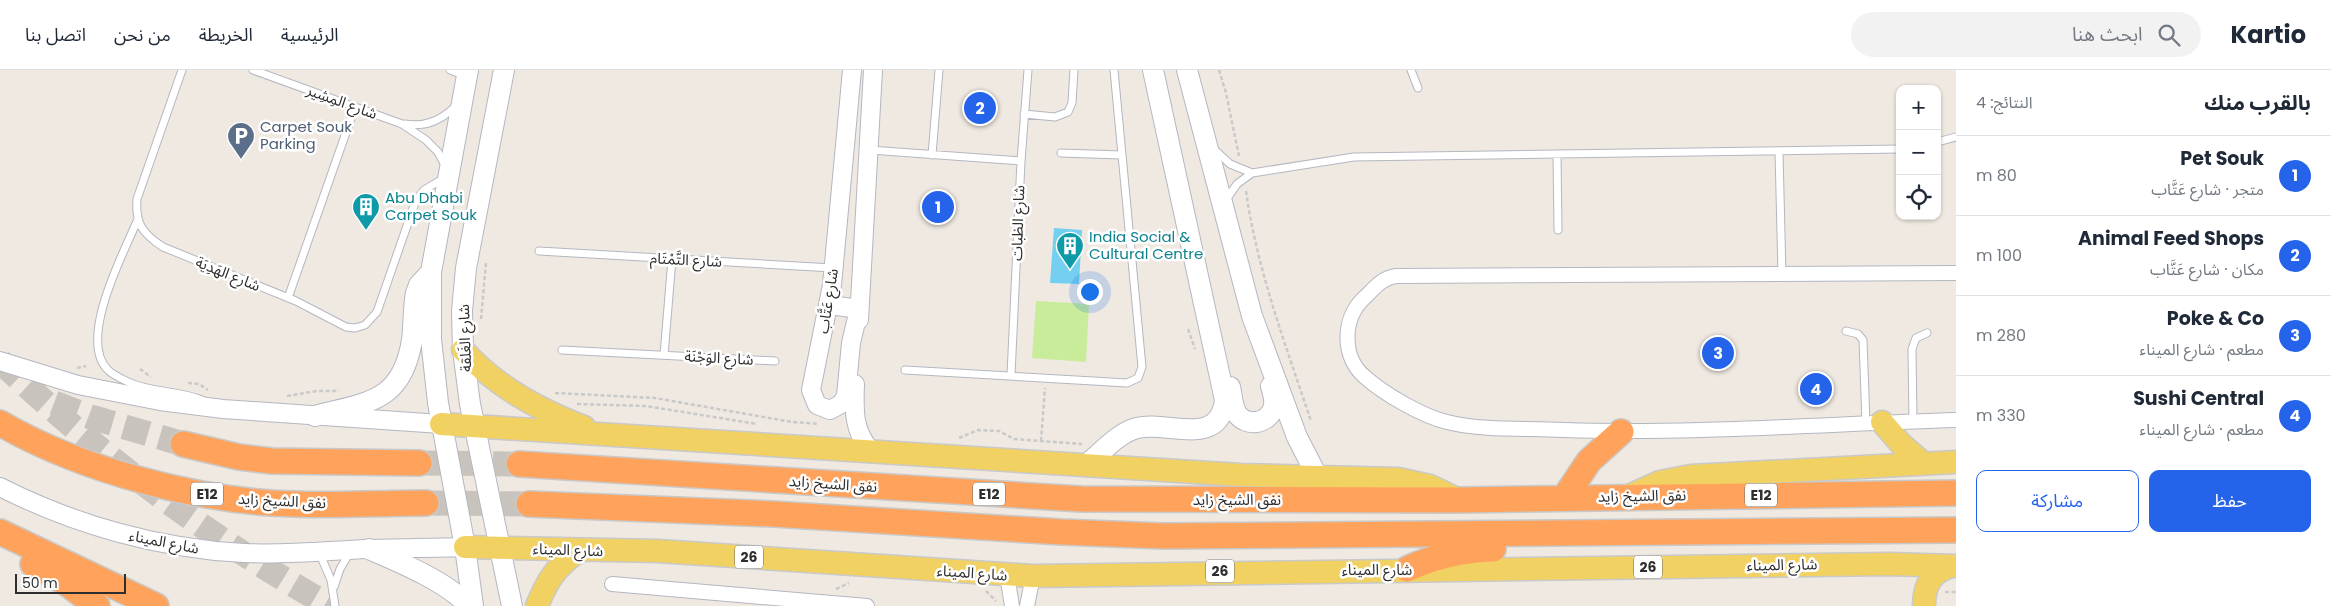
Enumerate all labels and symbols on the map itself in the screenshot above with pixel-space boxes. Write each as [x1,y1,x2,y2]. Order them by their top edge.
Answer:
street label: شارع المِشِير [302,79,381,126]
pin: 2 [964,89,996,127]
place label: Carpet Souk Parking [260,116,352,154]
parking icon: Carpet Souk Parking [226,121,256,160]
street label: شارع الظبات [1006,185,1031,261]
place label: Abu Dhabi Carpet Souk [385,187,477,225]
pin: 1 [922,188,954,226]
building icon: Abu Dhabi Carpet Souk [351,192,381,231]
place label: India Social & Cultural Centre [1089,226,1203,264]
building icon: India Social & Cultural Centre [1055,231,1085,270]
street label: شارع التَّمْتَام [649,247,723,274]
street label: شارع الهَدِيَة [192,251,264,298]
street label: شارع عَتَّاب [812,267,845,335]
your location [1077,279,1103,305]
street label: شارع الغَلقة [453,303,478,372]
pin: 3 [1702,334,1734,372]
street label: شارع الوَجْنَة [684,345,754,372]
pin: 4 [1800,370,1832,408]
street label: نفق الشيخ زايد [788,470,878,499]
road number: E12 [191,482,223,506]
road number: E12 [973,482,1005,506]
street label: نفق الشيخ زايد [1598,484,1686,509]
road number: E12 [1745,484,1777,506]
street label: نفق الشيخ زايد [237,488,327,515]
street label: نفق الشيخ زايد [1193,489,1281,512]
street label: شارع الميناء [127,524,201,561]
street label: شارع الميناء [532,538,604,563]
road number: 26 [735,546,763,568]
street label: شارع الميناء [1746,553,1818,578]
road number: 26 [1634,556,1662,578]
street label: شارع الميناء [1342,559,1413,582]
street label: شارع الميناء [936,560,1008,587]
road number: 26 [1206,560,1234,582]
scale bar [15,571,126,594]

